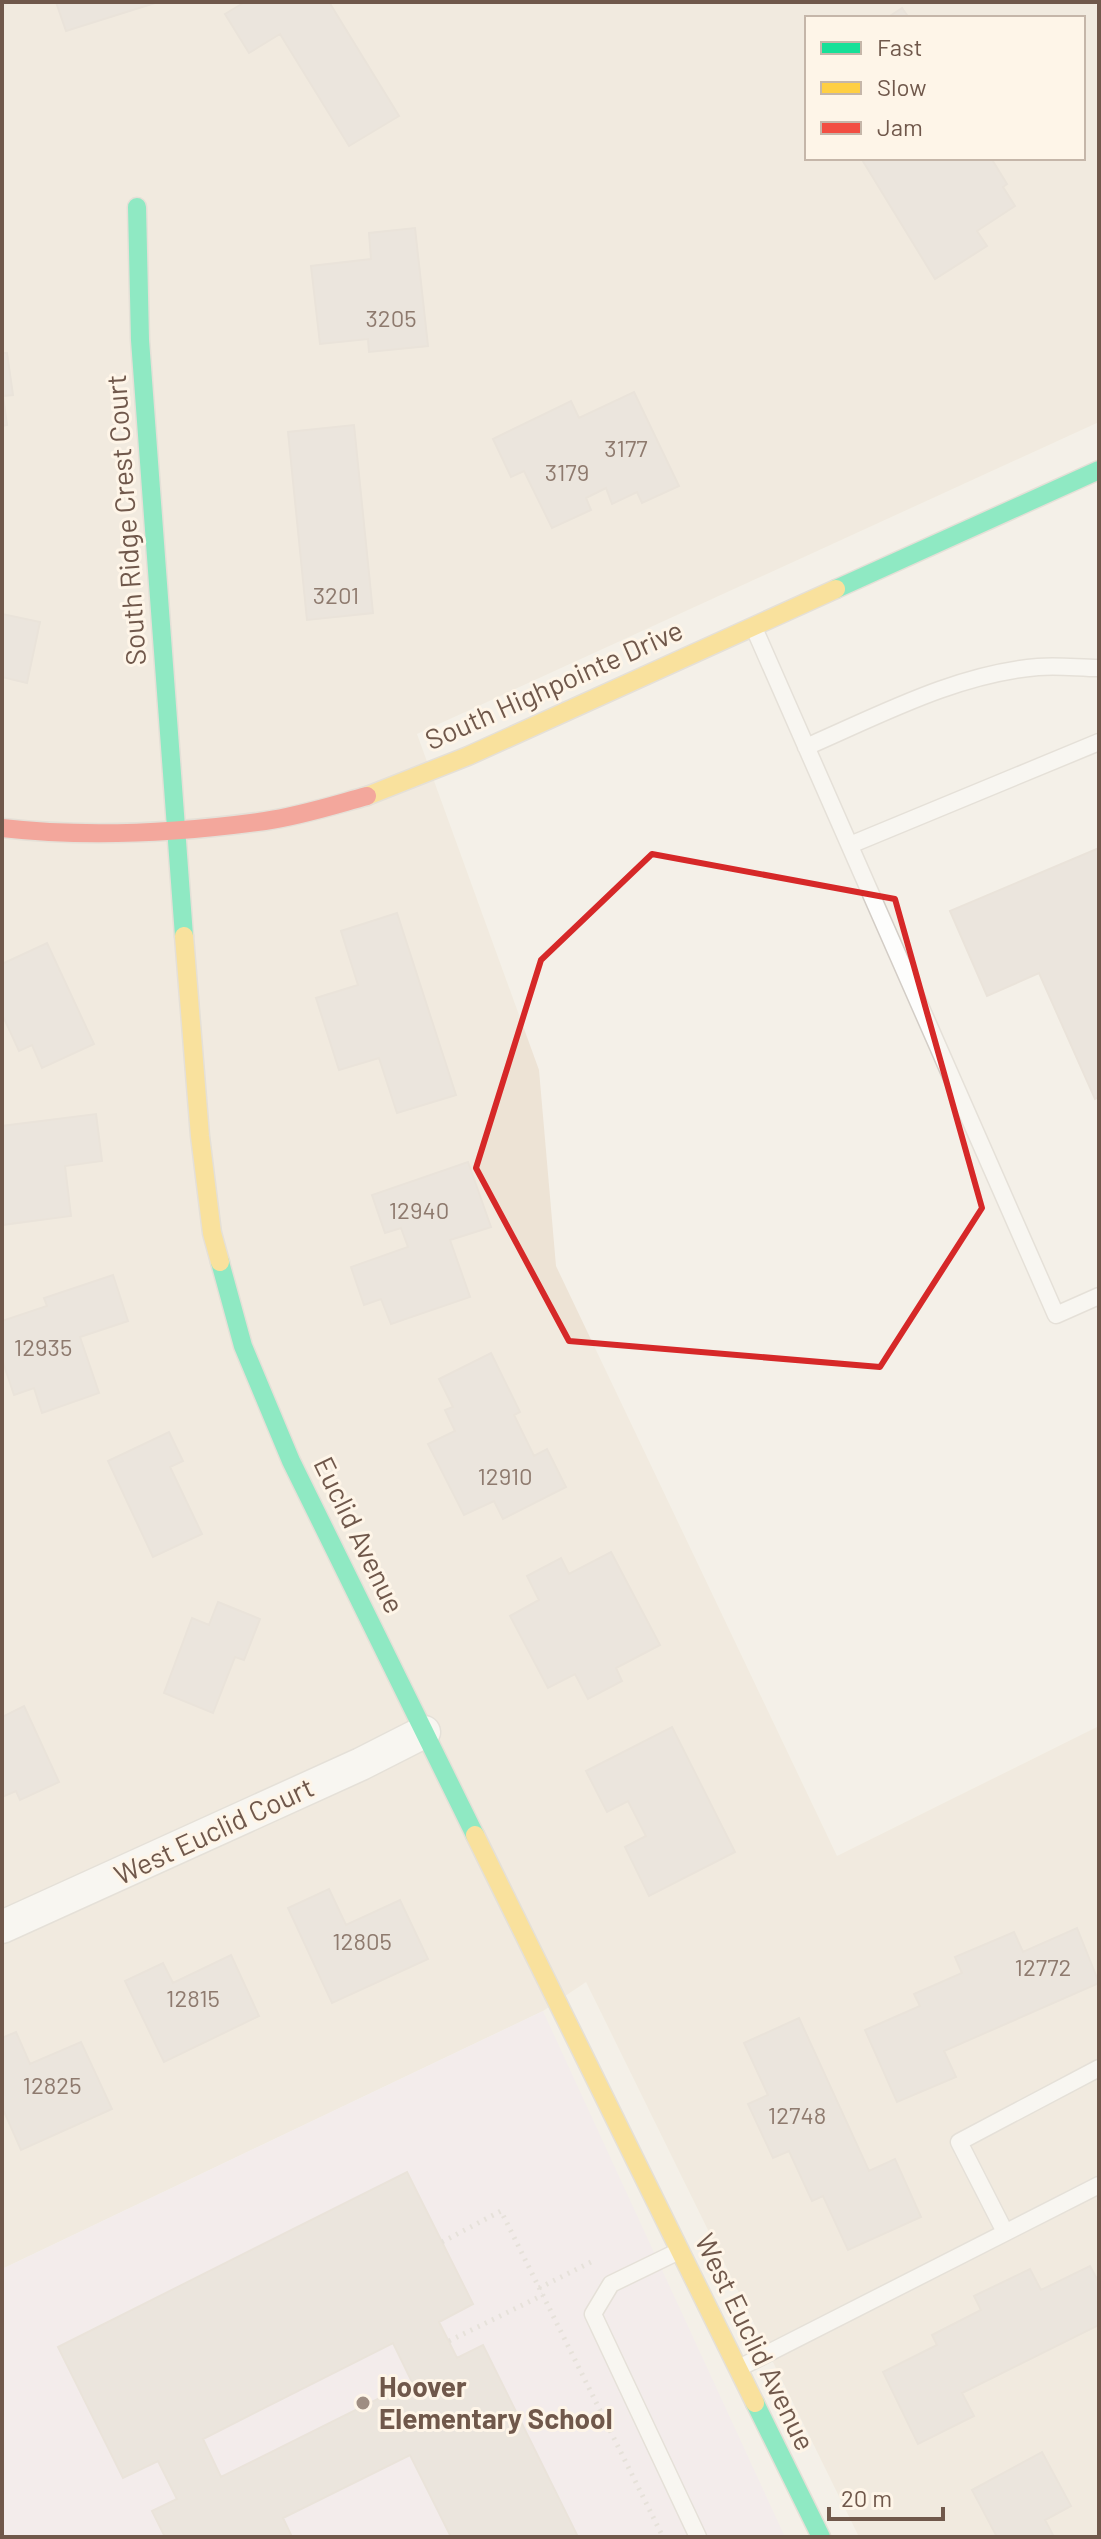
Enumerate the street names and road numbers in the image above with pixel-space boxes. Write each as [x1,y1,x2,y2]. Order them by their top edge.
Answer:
street label: South Ridge Crest Court [98,373,152,667]
street label: South Highpointe Drive [419,612,688,756]
street label: Euclid Avenue [307,1451,412,1618]
street label: West Euclid Court [108,1769,319,1891]
street label: West Euclid Avenue [689,2228,823,2456]

